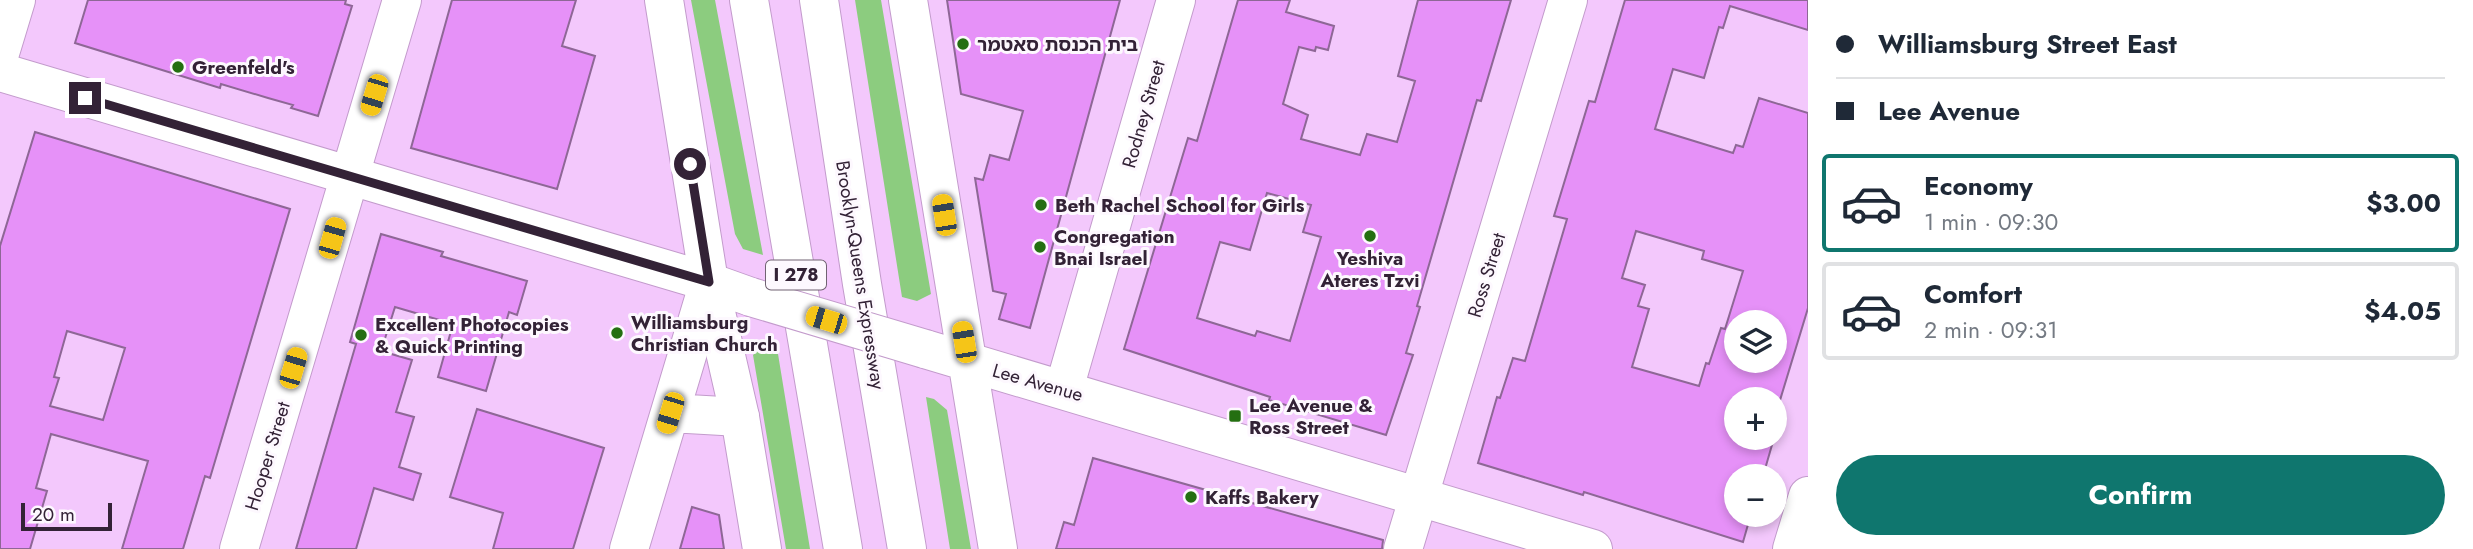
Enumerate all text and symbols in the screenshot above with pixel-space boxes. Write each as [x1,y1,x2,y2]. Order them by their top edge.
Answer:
text: Williamsburg Street East [1878,25,2177,63]
place label: בית הכנסת סאטמר [977,31,1138,58]
marker: בית הכנסת סאטמר [955,36,971,52]
place label: Greenfeld's [192,54,295,81]
street label: Rodney Street [1115,57,1172,171]
marker: Greenfeld's [170,59,186,75]
car [358,72,391,118]
route end [69,82,101,114]
text: Lee Avenue [1878,92,2020,130]
route start [674,148,706,180]
street label: Brooklyn-Queens Expressway [829,159,892,392]
text: Economy [1924,167,2033,205]
icon: car [1840,172,1903,235]
text: $3.00 [2366,184,2441,222]
place label: Beth Rachel School for Girls [1055,192,1305,219]
car [931,193,958,237]
marker: Beth Rachel School for Girls [1033,197,1049,213]
text: 1 min · 09:30 [1924,205,2058,239]
car [317,215,348,261]
place label: Congregation Bnai Israel [1054,223,1175,272]
marker: Yeshiva Ateres Tzvi [1362,228,1378,244]
street label: Ross Street [1461,229,1512,321]
marker: Congregation Bnai Israel [1032,239,1048,255]
place label: Yeshiva Ateres Tzvi [1319,245,1420,294]
road number: I 278 [766,260,826,290]
text: Comfort [1924,275,2022,313]
icon: car [1840,280,1903,343]
text: $4.05 [2364,292,2441,330]
car [803,304,850,336]
place label: Williamsburg Christian Church [631,309,778,358]
map controls [1724,310,1787,527]
button: layers [1724,310,1787,373]
place label: Excellent Photocopies & Quick Printing [375,311,569,360]
text: 2 min · 09:31 [1924,313,2058,347]
car [951,320,978,364]
marker: Williamsburg Christian Church [609,325,625,341]
marker: Excellent Photocopies & Quick Printing [353,327,369,343]
car [277,345,310,391]
street label: Lee Avenue [989,357,1086,408]
button: + [1724,387,1787,450]
car [654,390,687,436]
place label: Lee Avenue & Ross Street [1249,392,1373,441]
street label: Hooper Street [238,398,297,514]
marker: Lee Avenue & Ross Street [1227,408,1243,424]
button: Confirm [1836,455,2445,535]
button: − [1724,464,1787,527]
place label: Kaffs Bakery [1205,484,1320,511]
marker: Kaffs Bakery [1183,489,1199,505]
scale bar [21,500,112,532]
text: 20 m [32,501,75,528]

